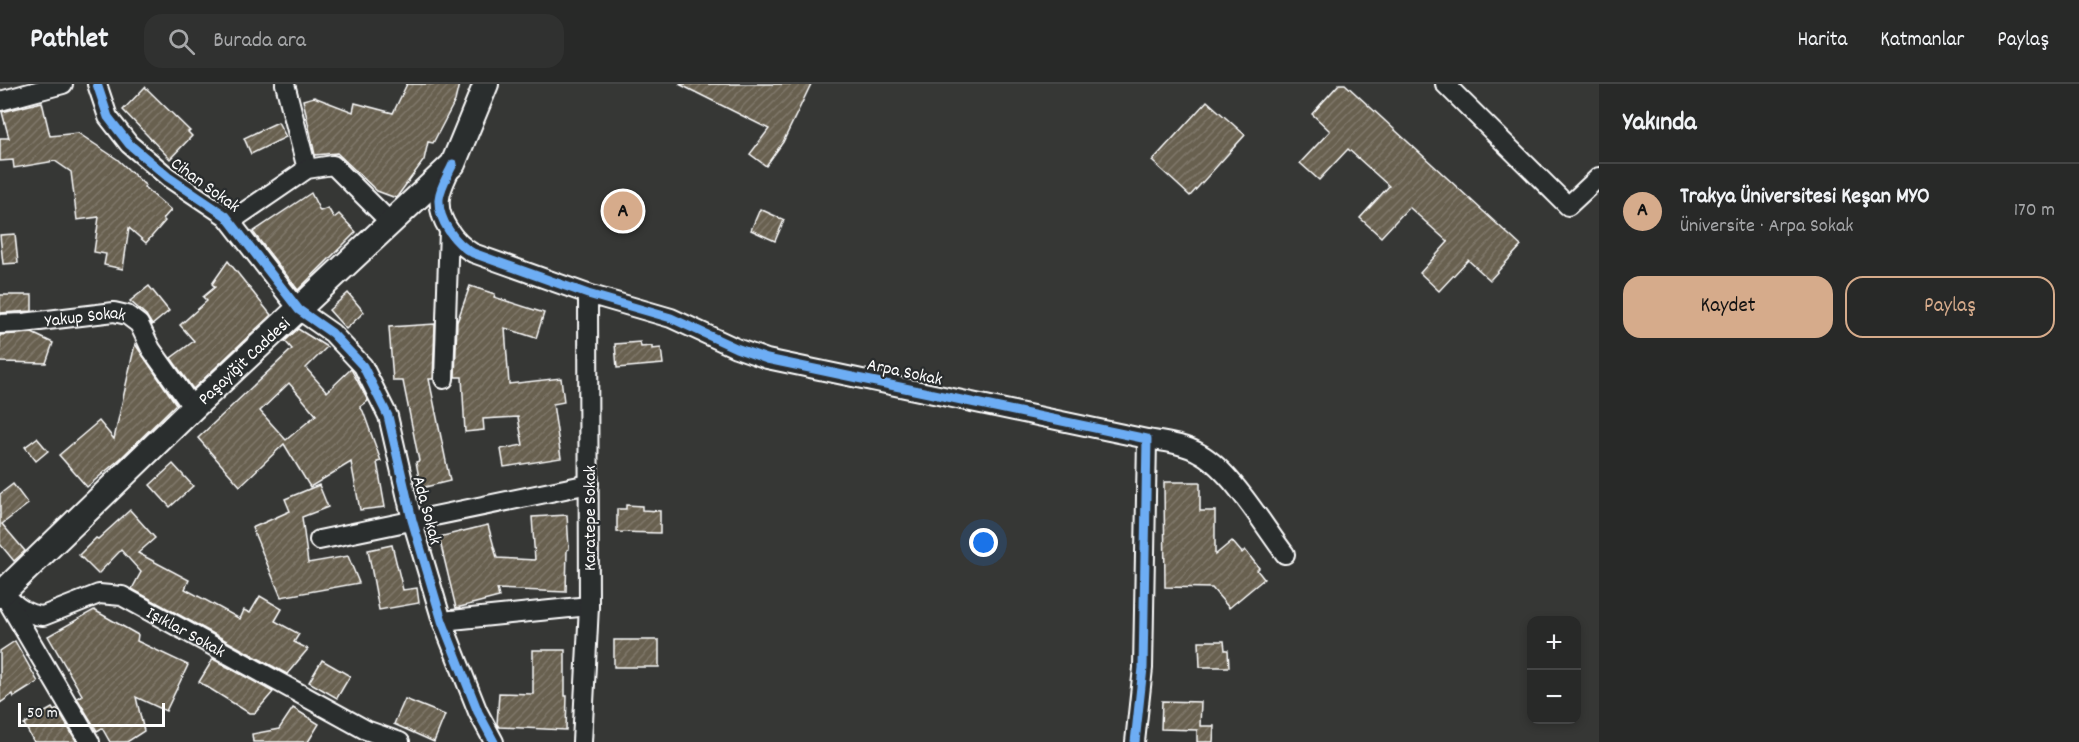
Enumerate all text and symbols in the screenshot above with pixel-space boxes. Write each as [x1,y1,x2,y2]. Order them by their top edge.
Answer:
search box [144,14,564,68]
text: Pathlet [30,21,108,61]
icon: search [165,25,198,58]
text: Burada ara [213,26,306,57]
text: Harita [1797,26,1847,56]
text: Katmanlar [1880,26,1964,56]
text: Paylaş [1997,26,2049,56]
text: Yakında [1623,105,1697,142]
street label: Cihan Sokak [165,152,244,220]
text: Trakya Üniversitesi Keşan MYO [1680,182,1930,213]
pin: A [604,188,642,234]
text: A [1637,197,1648,225]
text: 170 m [2014,197,2055,225]
text: Üniversite · Arpa Sokak [1680,213,1854,241]
button: Kaydet [1623,276,1833,338]
button: Paylaş [1845,276,2055,338]
street label: Yakup Sokak [44,301,128,335]
street label: Paşayiğit Caddesi [193,313,297,412]
street label: Arpa Sokak [864,353,945,394]
street label: Karatepe Sokak [579,465,604,571]
street label: Ada Sokak [404,474,447,548]
your location [969,528,998,557]
street label: Işıklar Sokak [141,602,229,665]
map controls [1527,616,1581,724]
button: + [1527,616,1581,670]
button: − [1527,670,1581,724]
scale bar [18,700,165,728]
text: 50 m [27,702,58,725]

